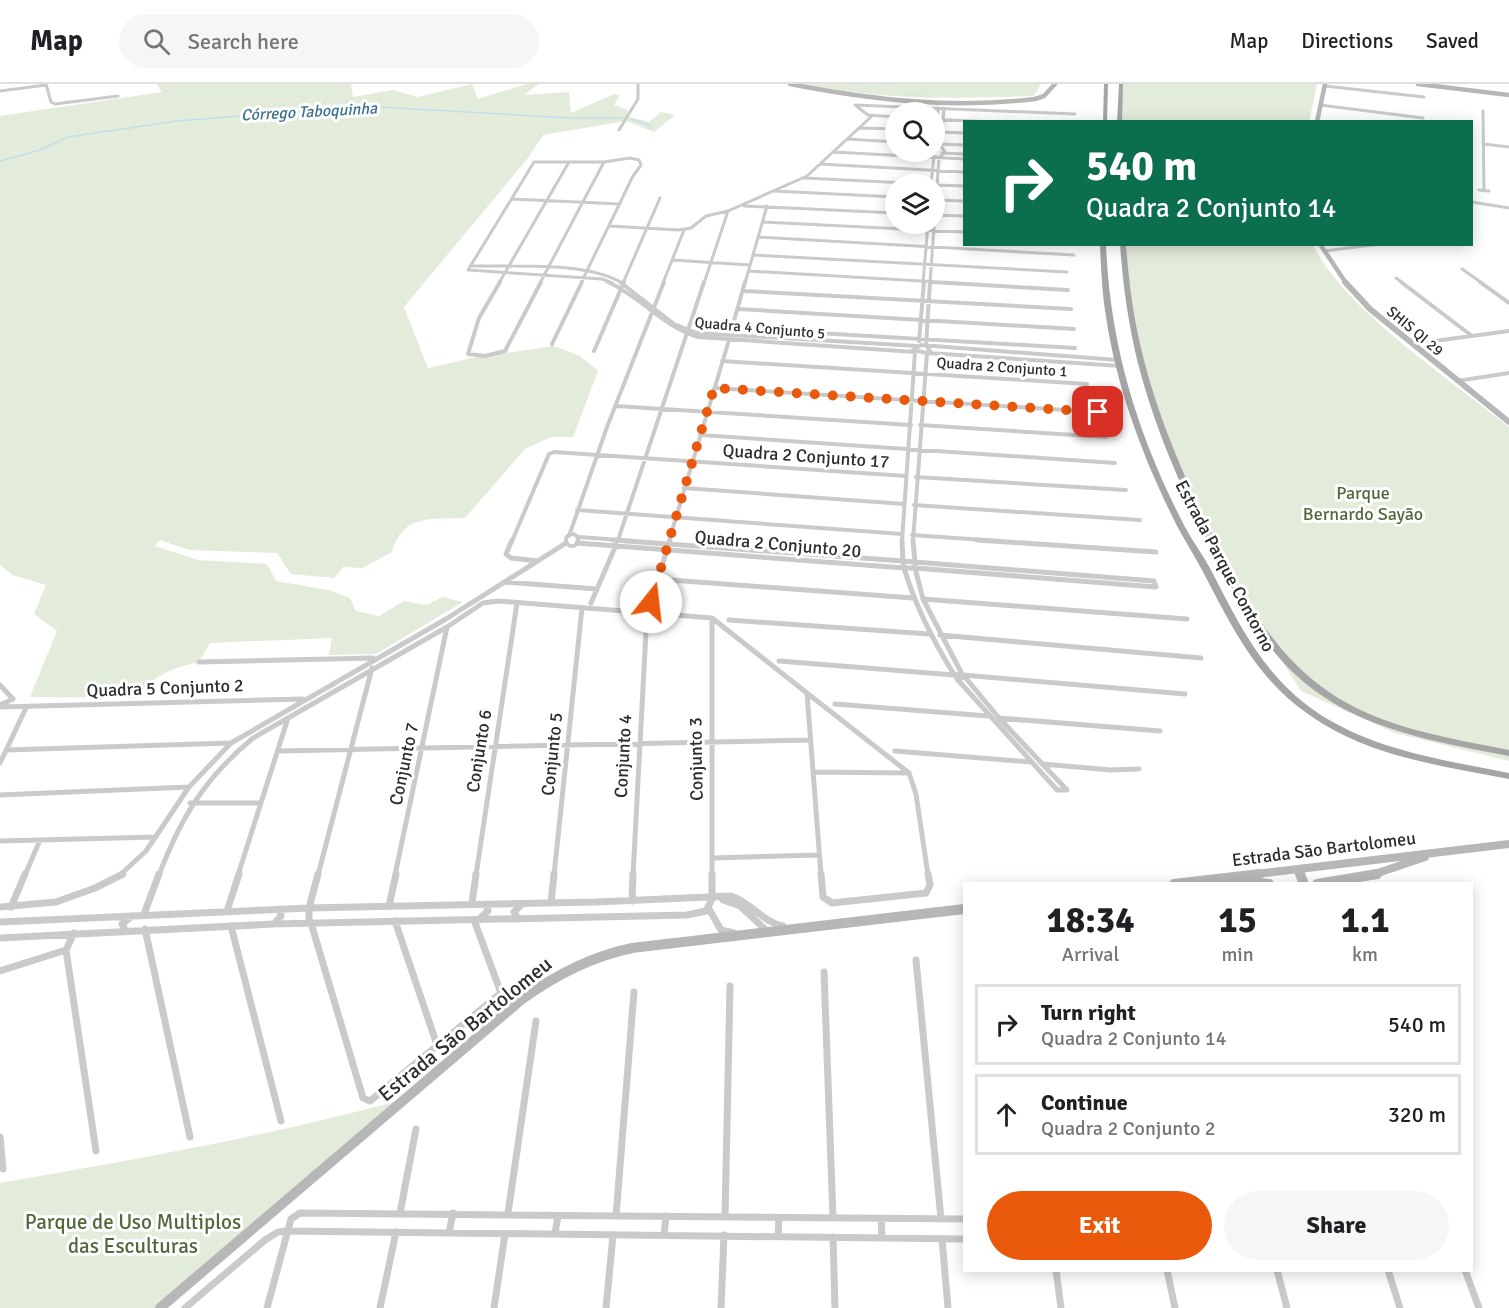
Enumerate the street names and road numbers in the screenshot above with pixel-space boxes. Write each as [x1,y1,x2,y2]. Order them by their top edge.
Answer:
street label: SHIS QI 29 [1383,302,1447,360]
street label: Quadra 4 Conjunto 5 [694,313,826,343]
street label: Quadra 2 Conjunto 1 [936,353,1068,381]
street label: Quadra 2 Conjunto 17 [722,439,890,473]
street label: Estrada Parque Contorno [1170,476,1280,656]
street label: Quadra 2 Conjunto 20 [694,526,862,562]
street label: Quadra 5 Conjunto 2 [86,674,244,702]
street label: Conjunto 6 [462,708,496,794]
street label: Conjunto 5 [537,711,567,797]
street label: Conjunto 4 [610,713,636,798]
street label: Conjunto 3 [684,717,708,801]
street label: Conjunto 7 [385,721,423,807]
street label: Estrada São Bartolomeu [1231,827,1417,871]
street label: Estrada São Bartolomeu [373,951,557,1107]

